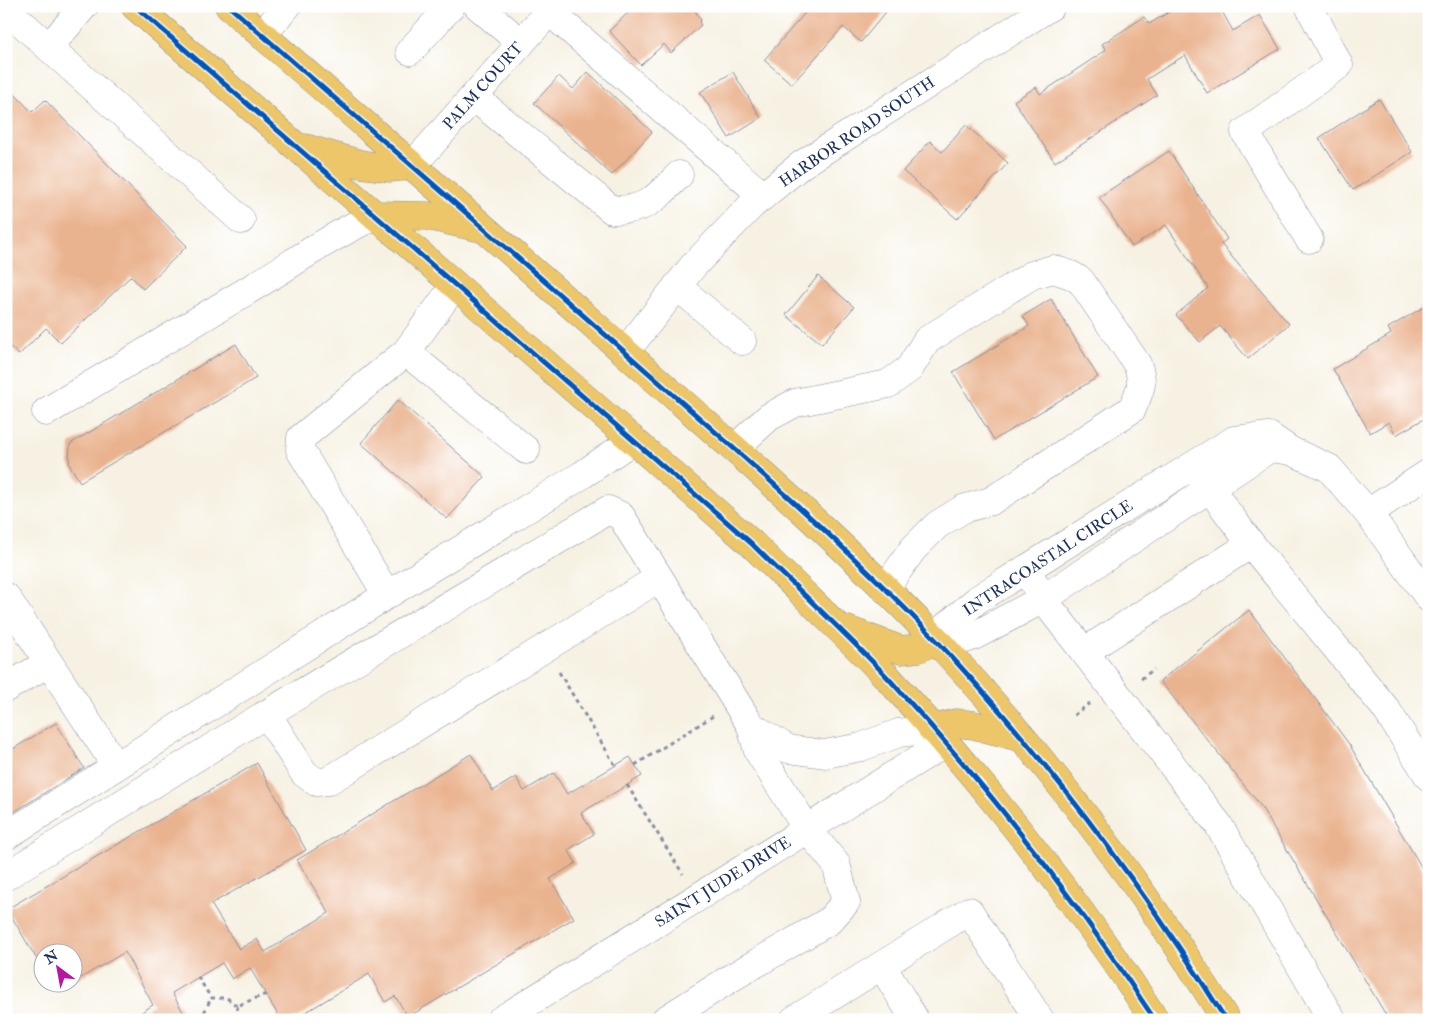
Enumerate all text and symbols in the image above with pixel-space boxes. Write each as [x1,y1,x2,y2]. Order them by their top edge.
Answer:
street label: PALM COURT [439,38,527,134]
street label: HARBOR ROAD SOUTH [775,72,939,192]
street label: INTRACOASTAL CIRCLE [959,496,1137,620]
street label: SAINT JUDE DRIVE [651,832,795,933]
north arrow [32,944,82,994]
text: N [41,947,62,968]

